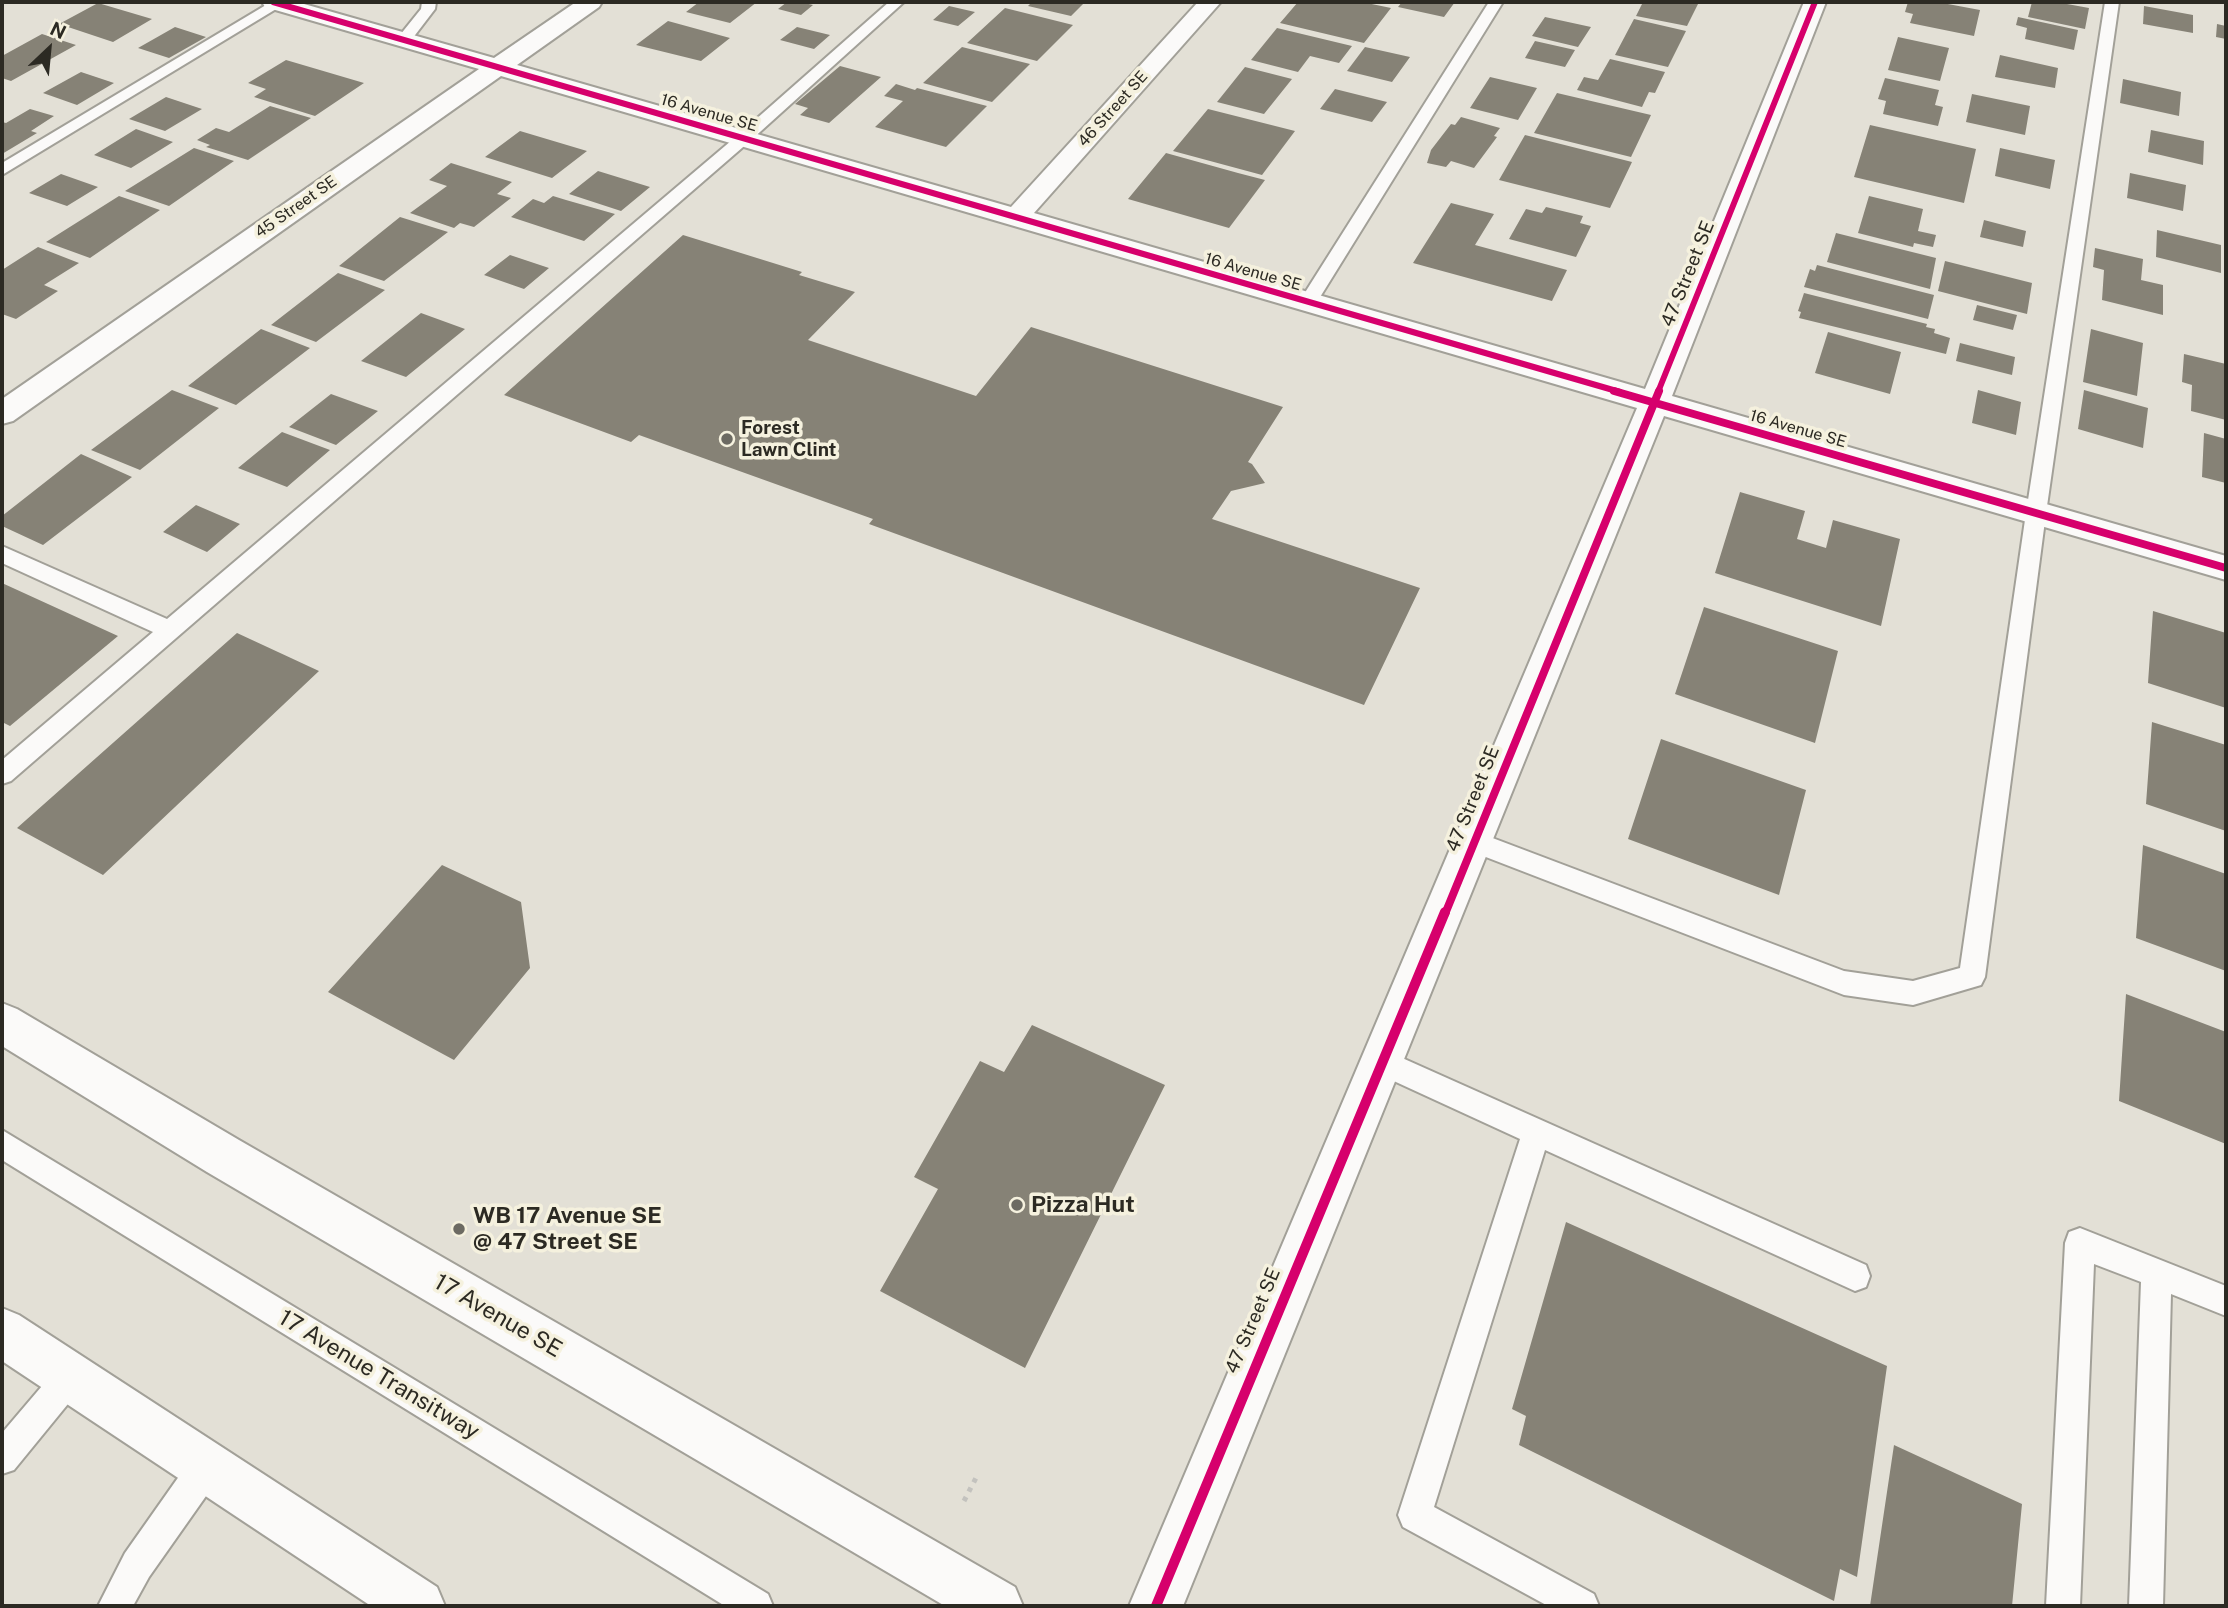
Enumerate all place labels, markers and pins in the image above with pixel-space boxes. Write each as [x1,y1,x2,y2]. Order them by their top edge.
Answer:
place label: Forest Lawn Clint [741,417,837,461]
marker: Forest Lawn Clint [719,431,735,447]
place label: Pizza Hut [1031,1191,1135,1219]
marker: Pizza Hut [1009,1197,1025,1213]
place label: WB 17 Avenue SE @ 47 Street SE [473,1202,662,1256]
marker: WB 17 Avenue SE @ 47 Street SE [451,1221,467,1237]

